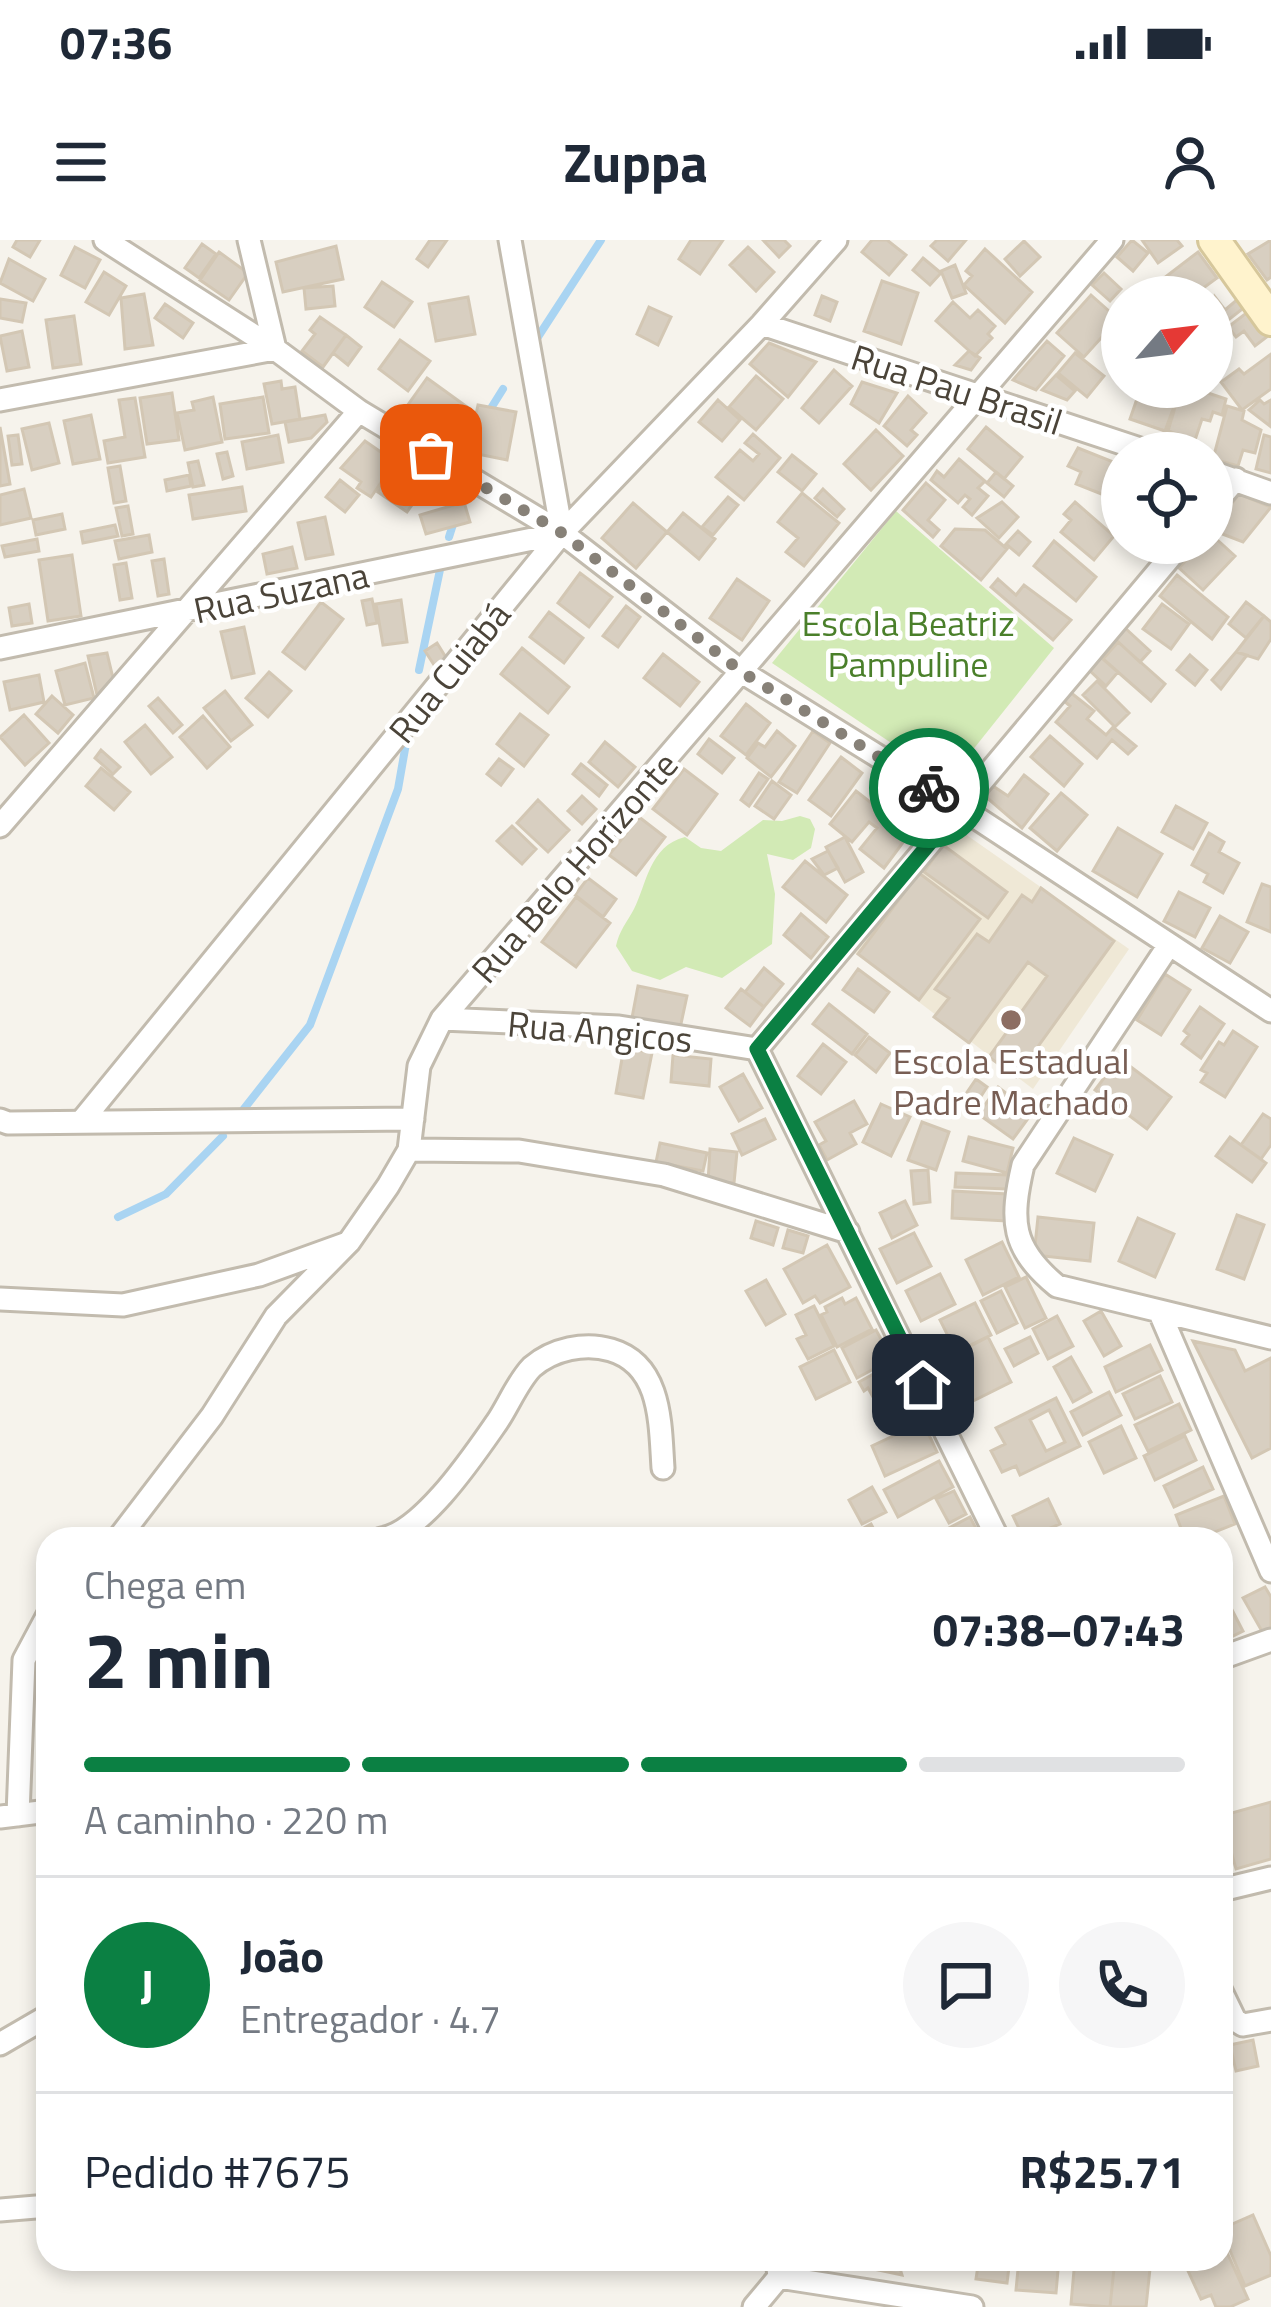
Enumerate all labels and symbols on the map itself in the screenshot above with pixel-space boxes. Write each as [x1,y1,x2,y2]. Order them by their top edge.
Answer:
north arrow [1101,276,1233,408]
street label: Rua Pau Brasil [844,329,1070,449]
pin [380,404,482,506]
street label: Rua Suzana [188,547,374,637]
street label: Rua Cuiabá [375,589,523,755]
park label: Escola Beatriz Pampuline [801,595,1015,691]
courier [869,728,989,848]
street label: Rua Belo Horizonte [458,739,690,995]
street label: Rua Angicos [505,996,695,1066]
marker: Escola Estadual Padre Machado [998,1007,1024,1033]
place label: Escola Estadual Padre Machado [892,1033,1130,1129]
pin [872,1334,974,1436]

